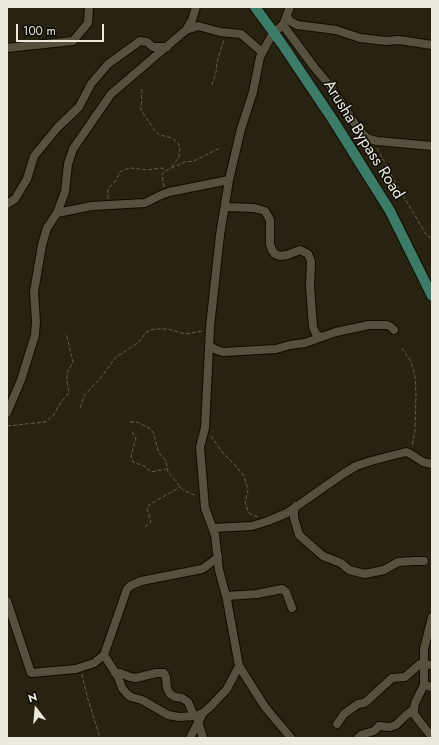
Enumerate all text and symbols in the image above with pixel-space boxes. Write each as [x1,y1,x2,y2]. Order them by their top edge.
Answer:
scale bar [18,16,106,42]
text: 100 m [23,22,56,40]
street label: Arusha Bypass Road [319,77,407,203]
north arrow [16,689,56,729]
text: N [26,689,39,706]

